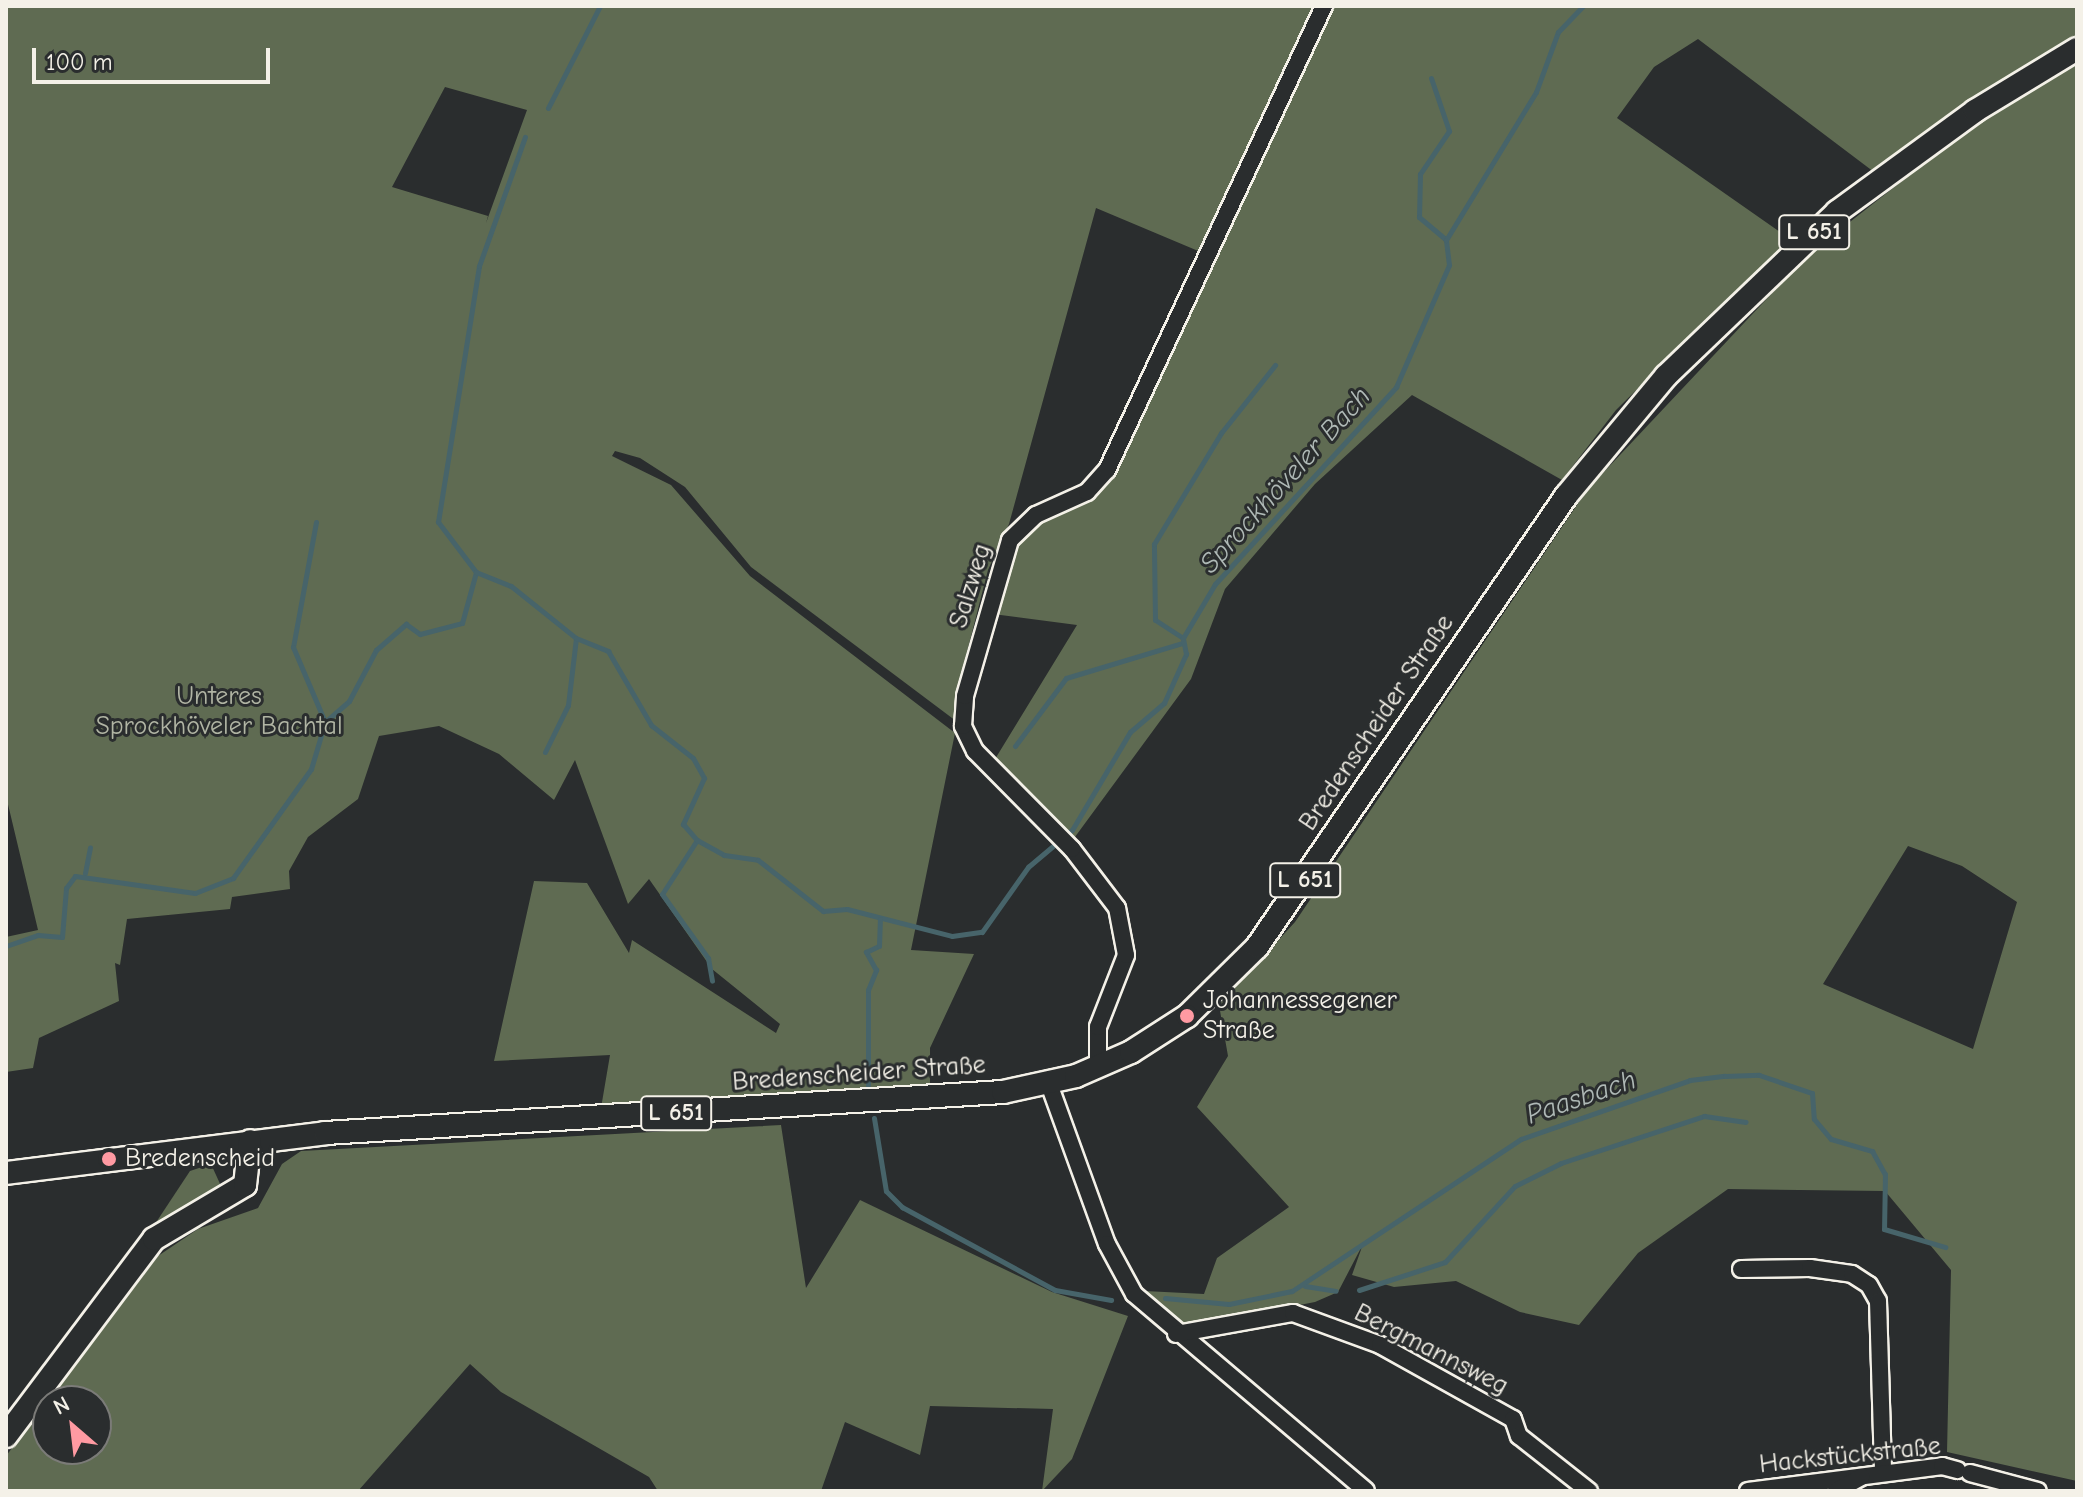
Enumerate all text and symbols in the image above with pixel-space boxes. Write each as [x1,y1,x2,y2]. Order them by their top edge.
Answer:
scale bar [36,32,274,82]
text: 100 m [46,48,113,76]
road number: L 651 [1778,212,1850,252]
water label: Sprockhöveler Bach [1192,380,1378,580]
street label: Salzweg [943,540,999,632]
street label: Bredenscheider Straße [1293,609,1461,837]
park label: Unteres Sprockhöveler Bachtal [95,681,343,742]
road number: L 651 [1269,860,1341,900]
place label: Johannessegener Straße [1203,985,1397,1046]
marker: Johannessegener Straße [1178,1007,1196,1025]
street label: Bredenscheider Straße [731,1050,987,1098]
water label: Paasbach [1522,1063,1640,1131]
road number: L 651 [640,1093,712,1133]
place label: Bredenscheid [125,1143,275,1175]
marker: Bredenscheid [100,1150,118,1168]
street label: Bergmannsweg [1349,1298,1513,1402]
north arrow [32,1385,112,1465]
text: N [49,1391,74,1420]
street label: Hackstückstraße [1758,1431,1942,1481]

